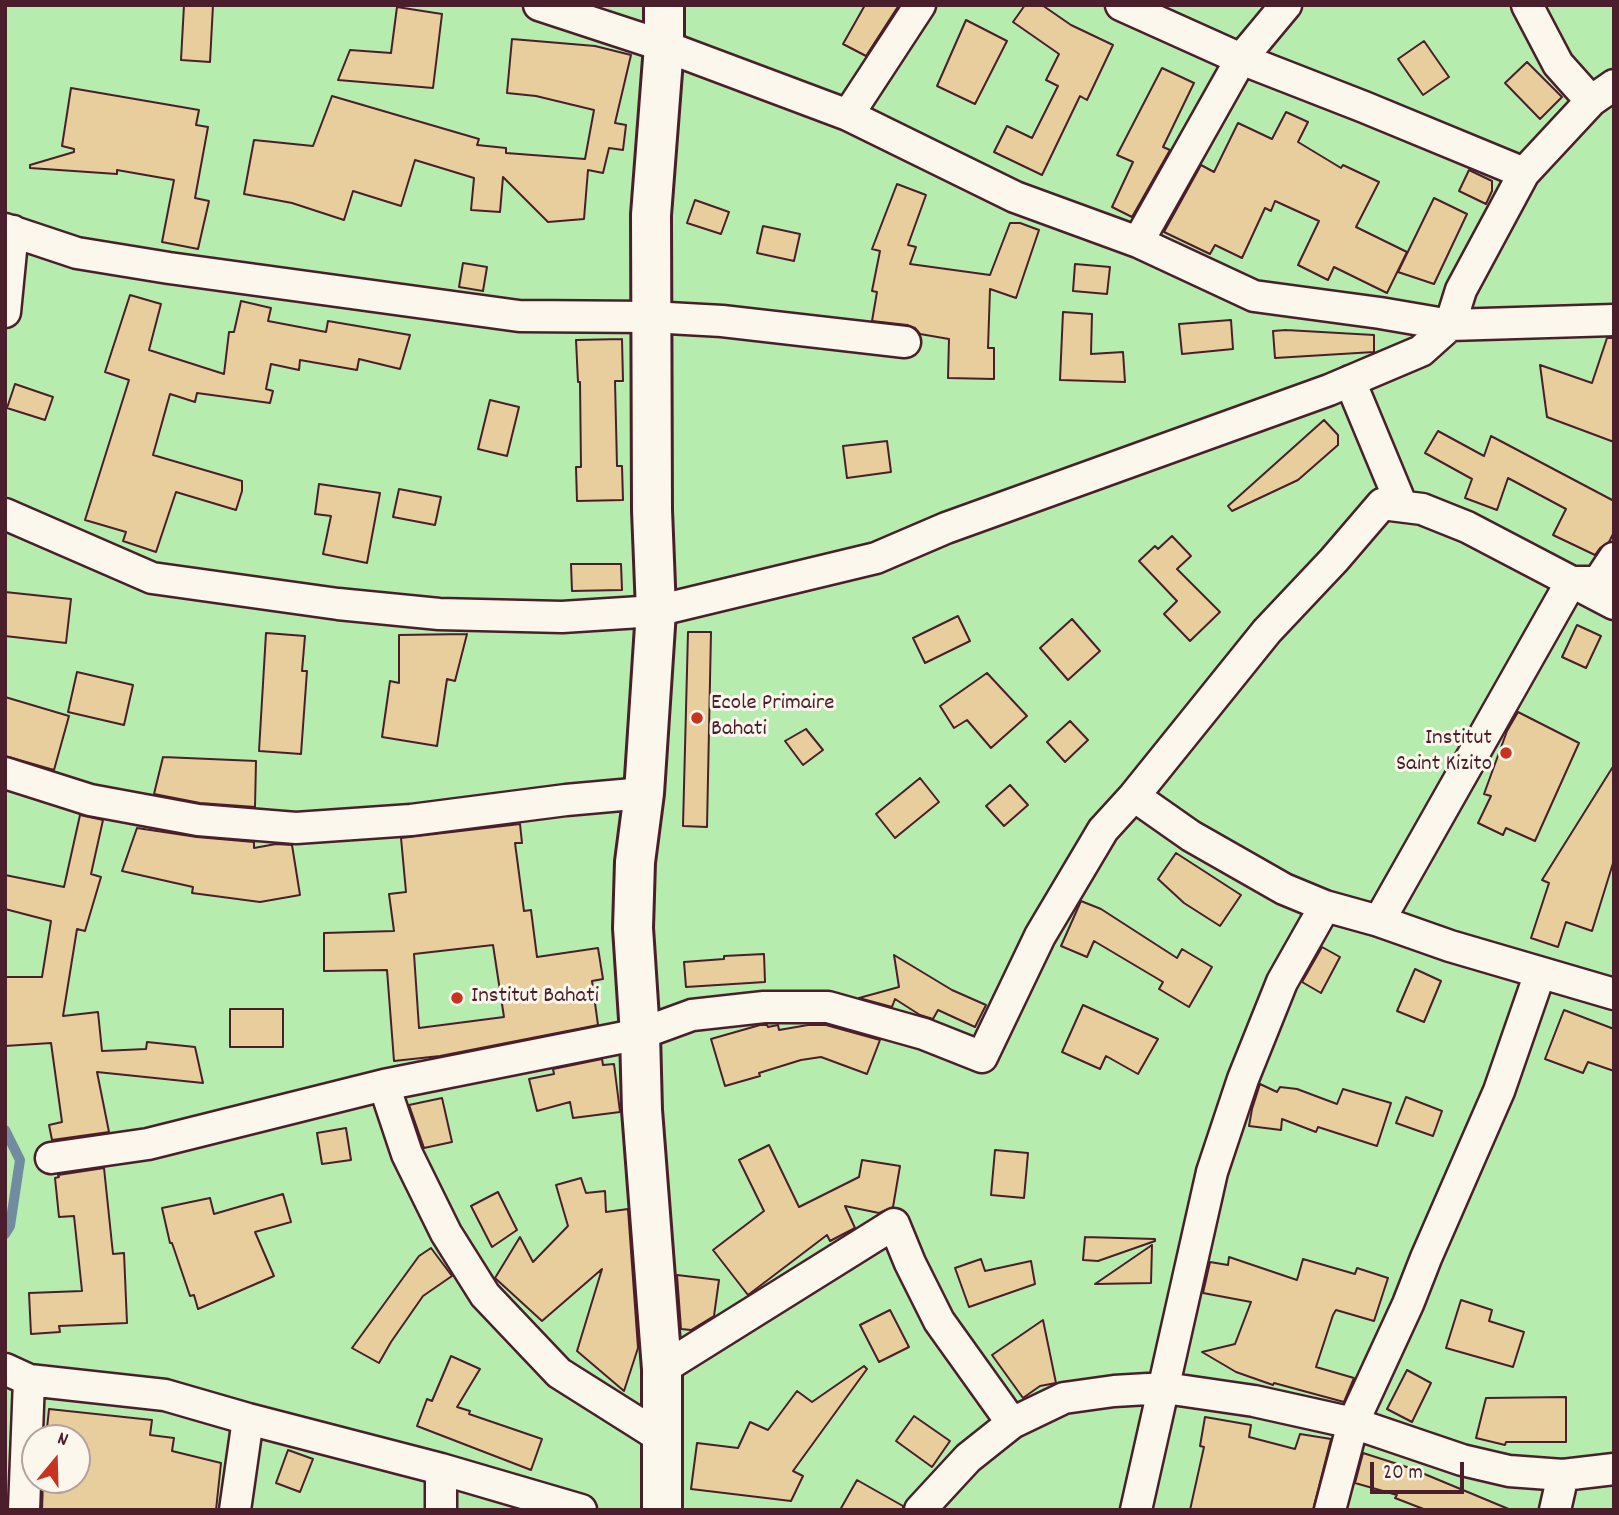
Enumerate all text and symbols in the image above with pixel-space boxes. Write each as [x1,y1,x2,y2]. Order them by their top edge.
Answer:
place label: Ecole Primaire Bahati [711,691,834,745]
marker: Ecole Primaire Bahati [689,710,705,726]
place label: Institut Saint Kizito [1396,726,1492,780]
marker: Institut Saint Kizito [1498,745,1514,761]
place label: Institut Bahati [471,984,599,1012]
marker: Institut Bahati [449,990,465,1006]
north arrow [21,1424,91,1494]
text: N [54,1426,71,1455]
scale bar [1374,1448,1468,1492]
text: 20 m [1383,1459,1423,1489]

